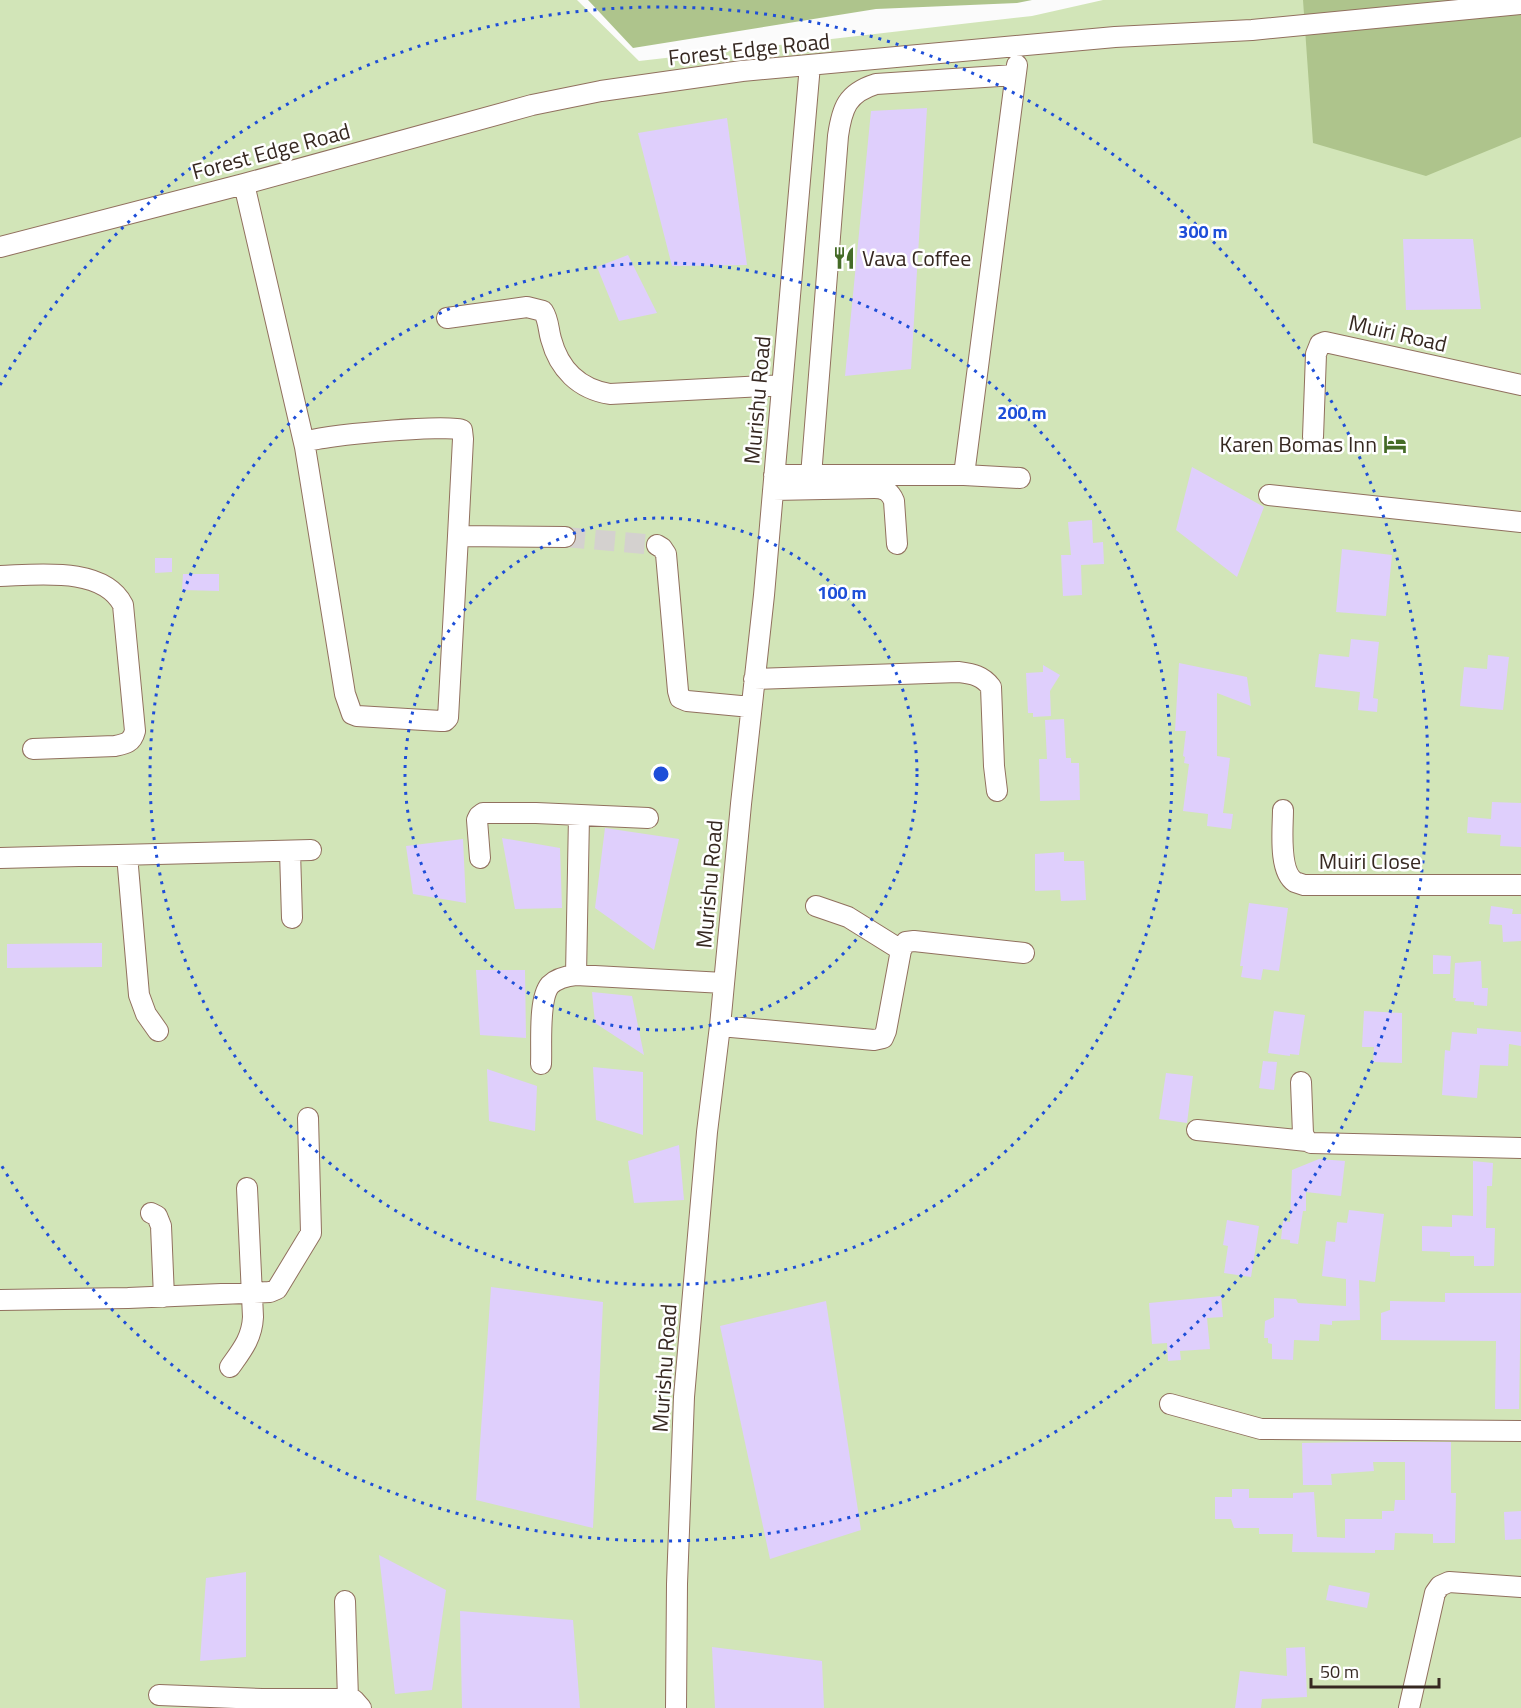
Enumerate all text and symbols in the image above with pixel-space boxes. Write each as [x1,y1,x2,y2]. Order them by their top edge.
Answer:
street label: Forest Edge Road [666,24,832,74]
street label: Forest Edge Road [188,114,354,188]
text: 300 m [1178,218,1228,245]
place label: Vava Coffee [862,241,971,275]
restaurant icon: Vava Coffee [831,245,857,271]
street label: Muiri Road [1346,305,1450,361]
street label: Murishu Road [734,334,780,466]
text: 200 m [997,399,1047,426]
place label: Karen Bomas Inn [1220,427,1377,461]
hotel icon: Karen Bomas Inn [1382,431,1408,457]
text: 100 m [817,579,867,606]
centre of rings [651,764,671,784]
street label: Murishu Road [686,818,732,950]
street label: Muiri Close [1319,844,1421,878]
street label: Murishu Road [643,1303,685,1433]
scale bar [1311,1651,1438,1689]
text: 50 m [1320,1658,1359,1685]

